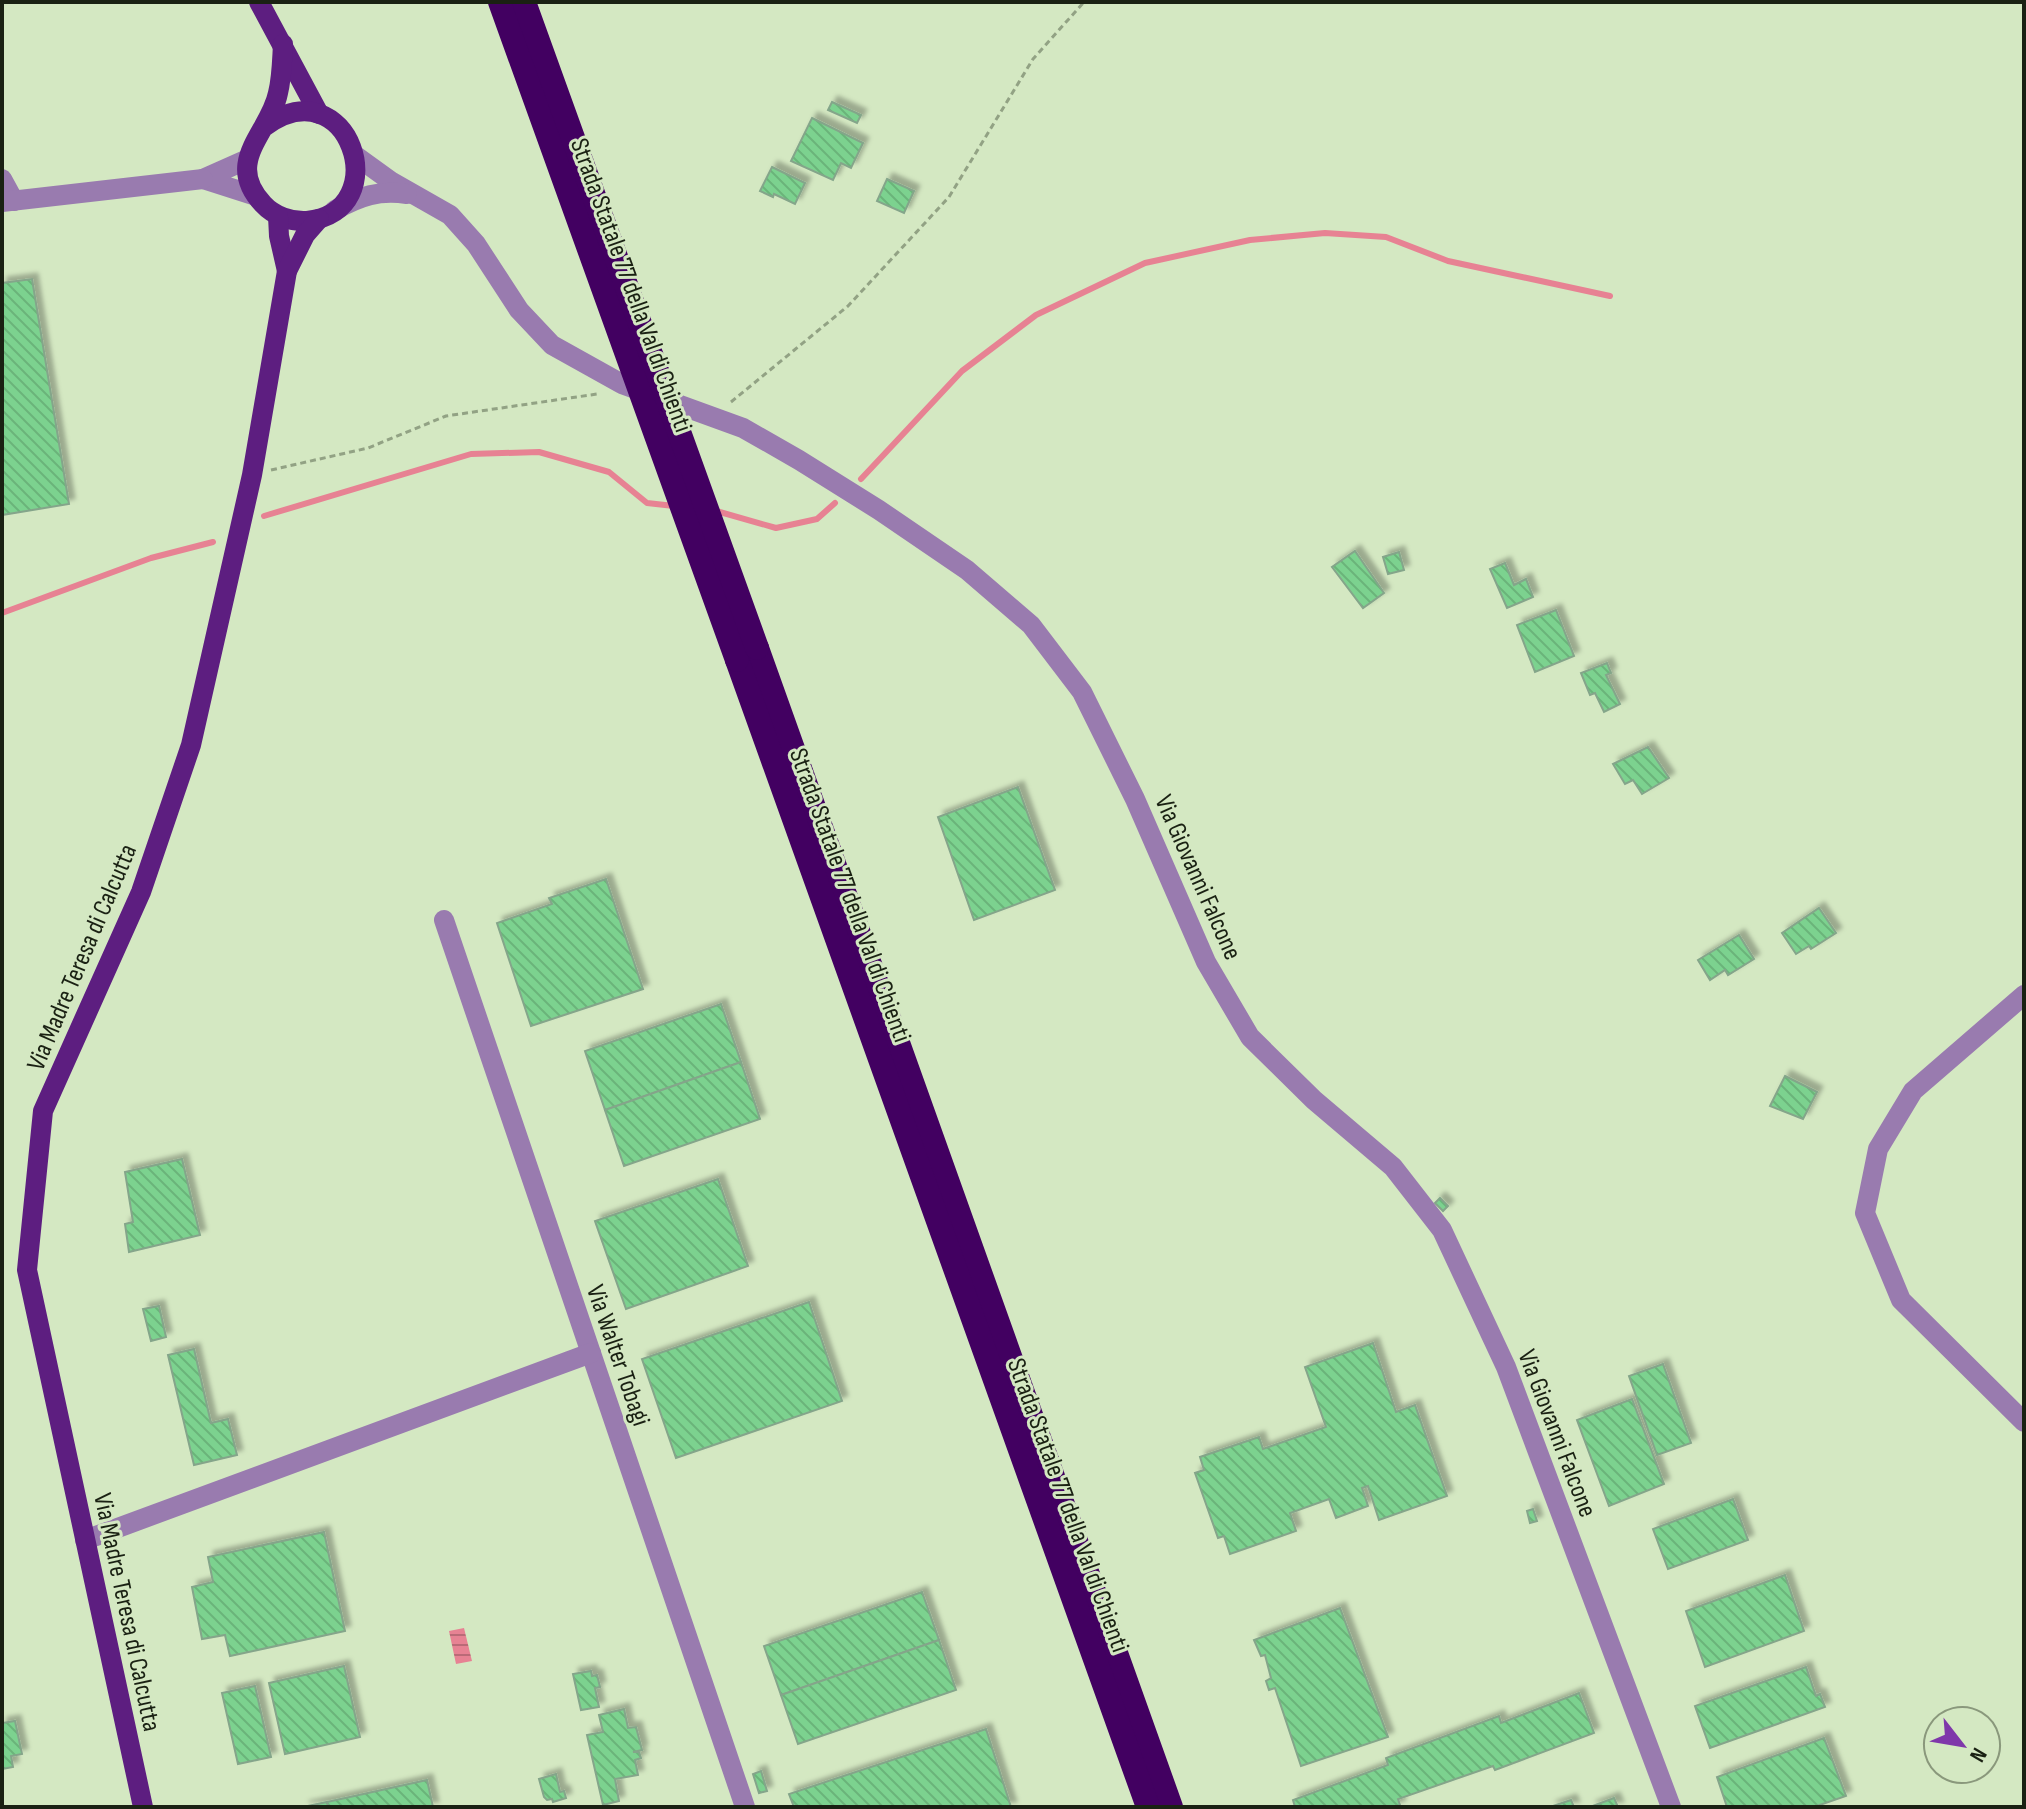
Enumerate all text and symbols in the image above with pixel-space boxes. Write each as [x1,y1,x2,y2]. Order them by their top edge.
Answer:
street label: Strada Statale 77 della Val di Chienti [563,134,698,437]
street label: Strada Statale 77 della Val di Chienti [782,744,917,1047]
street label: Via Giovanni Falcone [1147,790,1248,965]
street label: Via Madre Teresa di Calcutta [21,840,144,1075]
street label: Via Walter Tobagi [579,1281,656,1430]
street label: Via Giovanni Falcone [1510,1345,1603,1522]
street label: Strada Statale 77 della Val di Chienti [1000,1354,1135,1657]
street label: Via Madre Teresa di Calcutta [86,1490,167,1734]
north arrow [1922,1705,2002,1785]
text: N [1963,1743,1992,1767]

